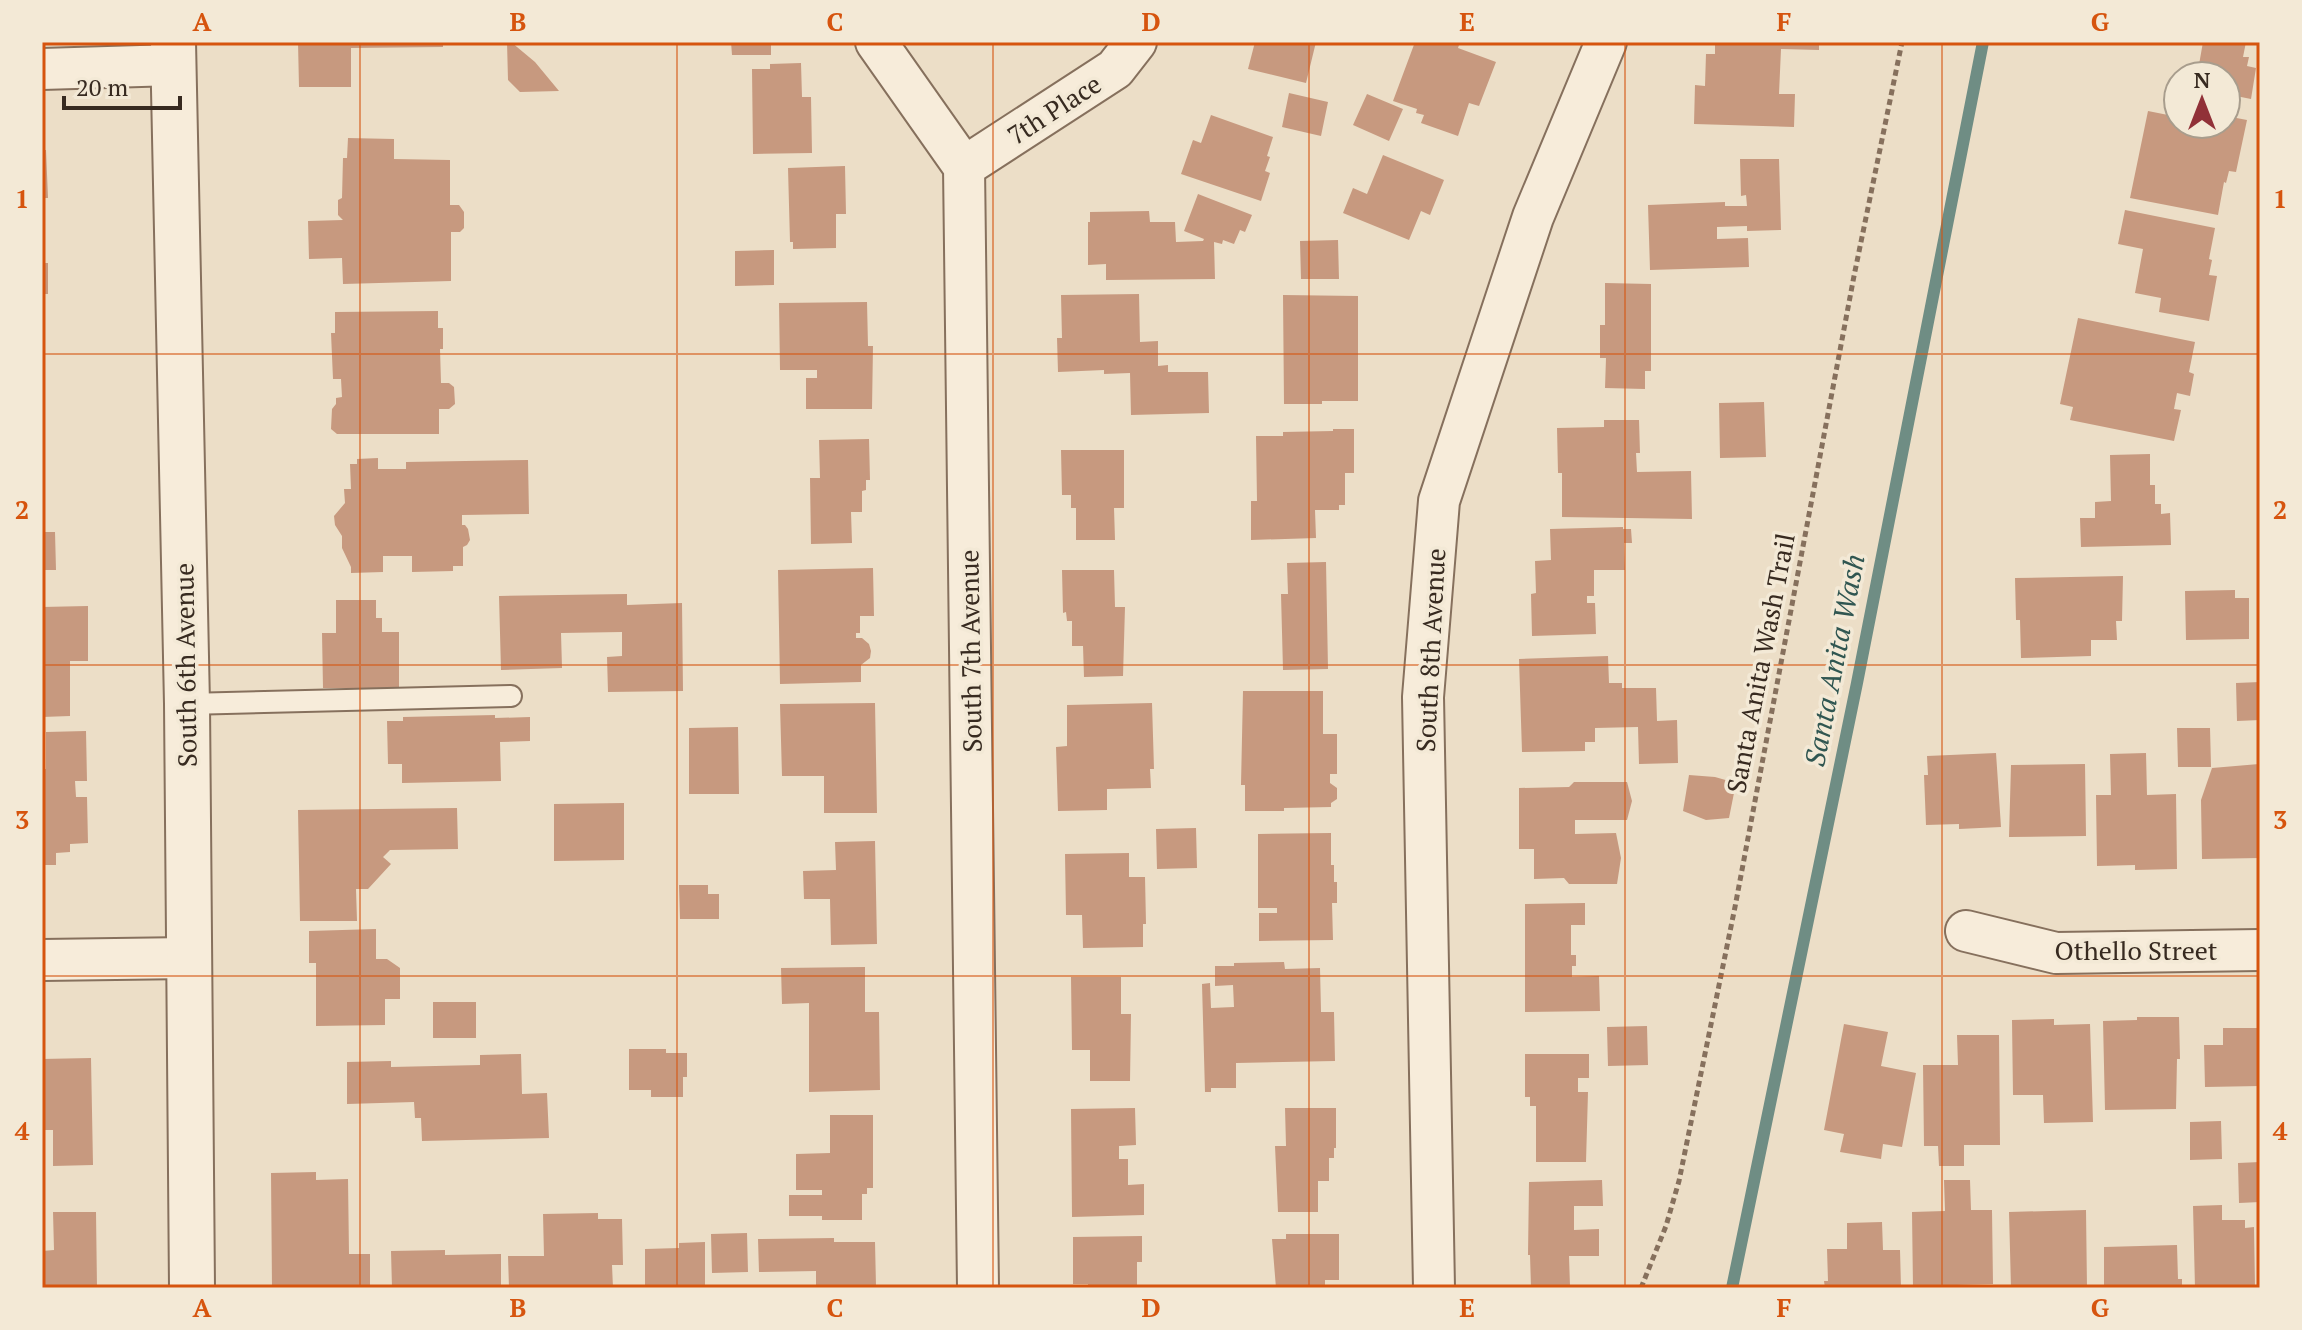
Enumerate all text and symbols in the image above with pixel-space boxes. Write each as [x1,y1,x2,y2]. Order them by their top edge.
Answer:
text: A [193,4,212,38]
text: B [510,4,526,38]
text: C [827,4,843,38]
text: D [1141,4,1161,38]
text: E [1459,4,1475,38]
text: F [1777,4,1792,38]
text: G [2091,4,2110,38]
scale bar [64,60,180,110]
north arrow [2162,60,2242,140]
text: N [2194,65,2211,94]
street label: 7th Place [1001,66,1107,152]
text: 20 m [76,71,128,103]
text: 1 [15,181,29,215]
text: 1 [2273,181,2287,215]
text: 2 [15,492,29,526]
text: 2 [2273,492,2287,526]
street label: Santa Anita Wash Trail [1718,530,1802,796]
street label: South 8th Avenue [1408,547,1452,753]
street label: South 7th Avenue [951,549,989,753]
water label: Santa Anita Wash [1795,551,1873,769]
street label: South 6th Avenue [166,563,204,767]
text: 3 [15,802,29,836]
text: 3 [2273,802,2287,836]
street label: Othello Street [2055,933,2218,967]
text: 4 [15,1113,30,1147]
text: 4 [2273,1113,2288,1147]
text: A [193,1290,212,1324]
text: B [510,1290,526,1324]
text: C [827,1290,843,1324]
text: D [1141,1290,1161,1324]
text: E [1459,1290,1475,1324]
text: F [1777,1290,1792,1324]
text: G [2091,1290,2110,1324]

